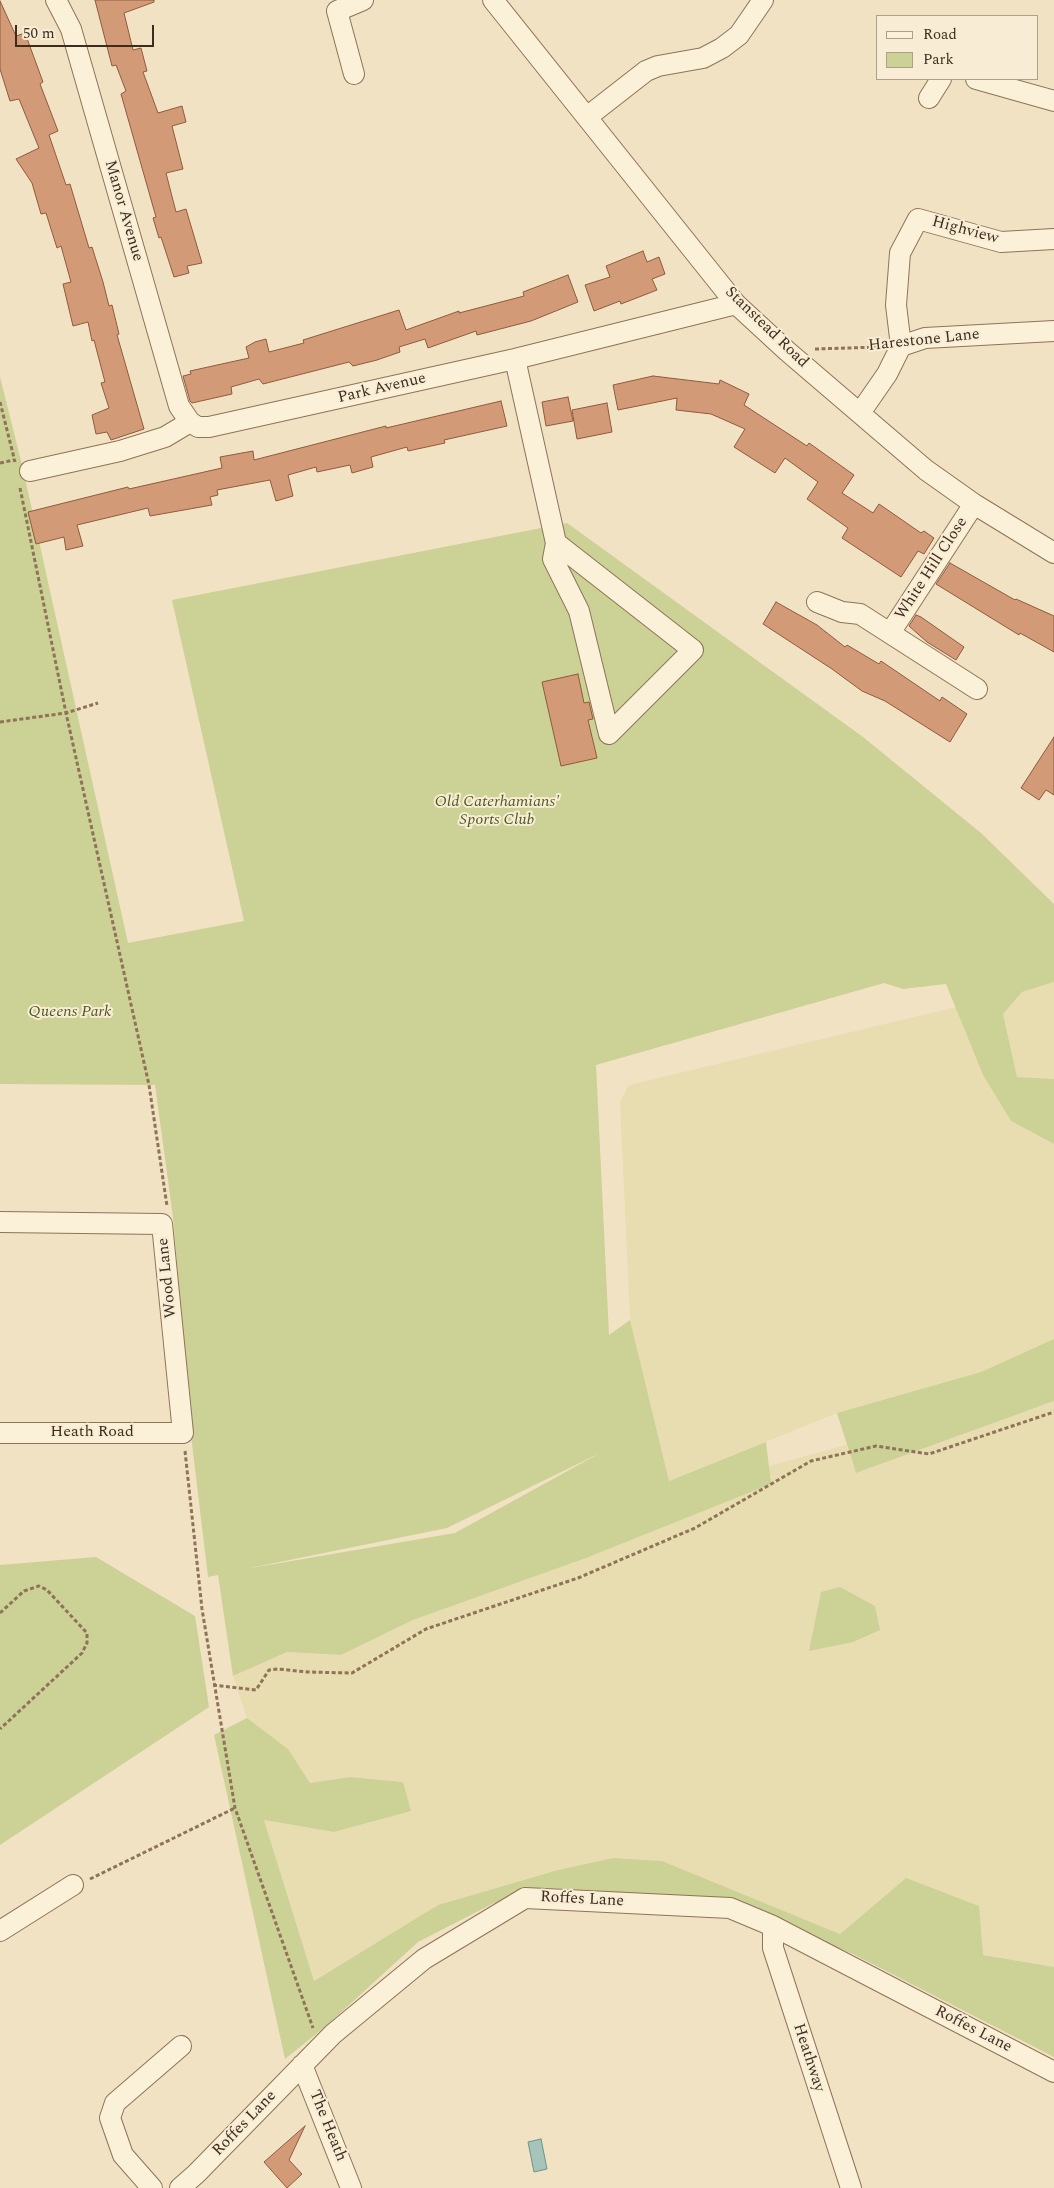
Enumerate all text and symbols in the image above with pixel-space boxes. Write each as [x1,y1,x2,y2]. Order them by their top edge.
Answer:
scale bar [18,15,156,47]
legend [876,15,1039,80]
text: 50 m [23,22,55,45]
text: Road [923,23,957,46]
text: Park [923,48,954,71]
street label: Manor Avenue [99,158,147,264]
street label: Highview [930,213,1000,249]
street label: Stanstead Road [720,283,812,373]
street label: Harestone Lane [867,326,981,356]
street label: Park Avenue [336,370,428,408]
street label: White Hill Close [892,514,972,624]
park label: Old Caterhamians' Sports Club [435,793,559,831]
park label: Queens Park [28,1003,112,1023]
street label: Wood Lane [154,1237,182,1319]
street label: Heath Road [50,1423,134,1443]
street label: Roffes Lane [540,1888,624,1912]
street label: Roffes Lane [931,2002,1015,2058]
street label: Heathway [788,2021,828,2095]
street label: Roffes Lane [209,2087,281,2161]
street label: The Heath [304,2087,350,2165]

